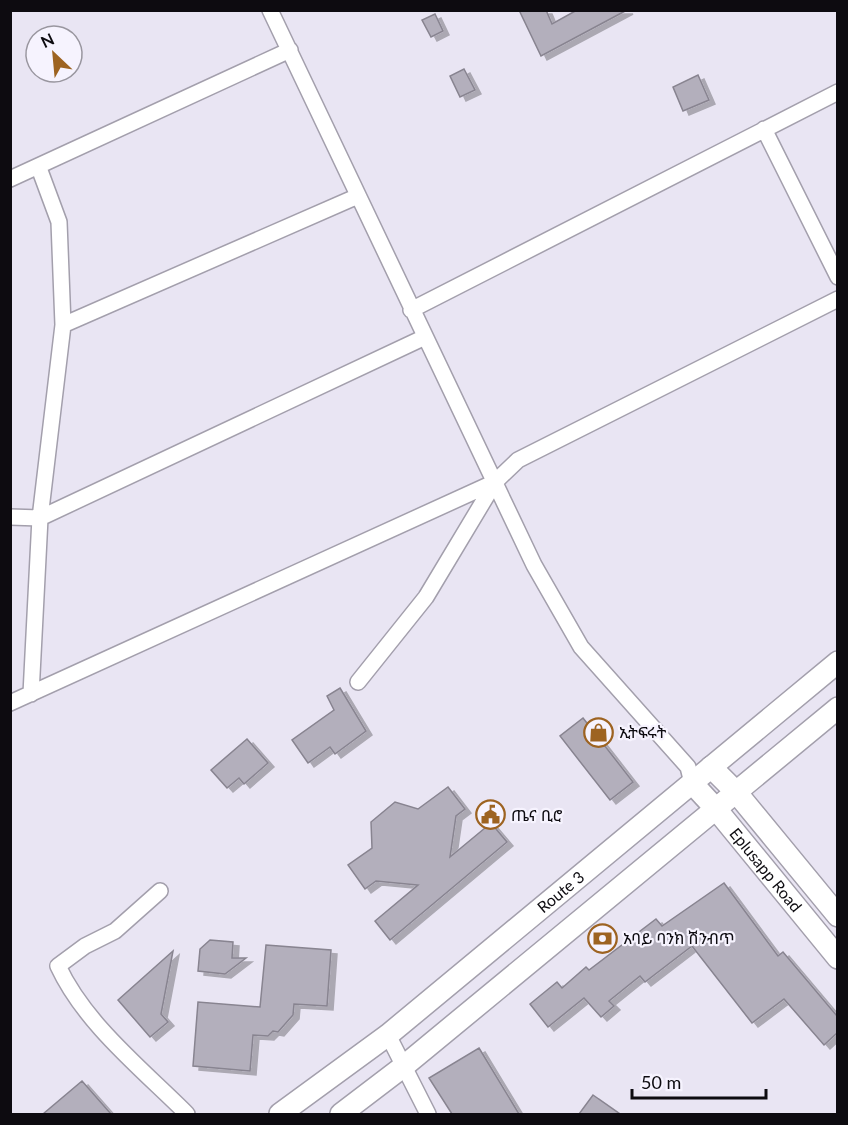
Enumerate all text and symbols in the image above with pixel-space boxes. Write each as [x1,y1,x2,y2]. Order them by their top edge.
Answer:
north arrow [24,24,84,84]
text: N [38,29,57,51]
shop icon: ኢትፍሩት [582,716,614,748]
place label: ኢትፍሩት [619,722,667,741]
public building icon: ጤና ቢሮ [474,799,506,831]
place label: ጤና ቢሮ [511,805,563,824]
street label: Eplusapp Road [726,824,806,915]
street label: Route 3 [533,867,588,916]
bank icon: አባይ ባንክ ሽንብጥ [586,922,618,954]
place label: አባይ ባንክ ሽንብጥ [623,928,735,947]
scale bar [632,1062,766,1100]
text: 50 m [641,1071,681,1093]

